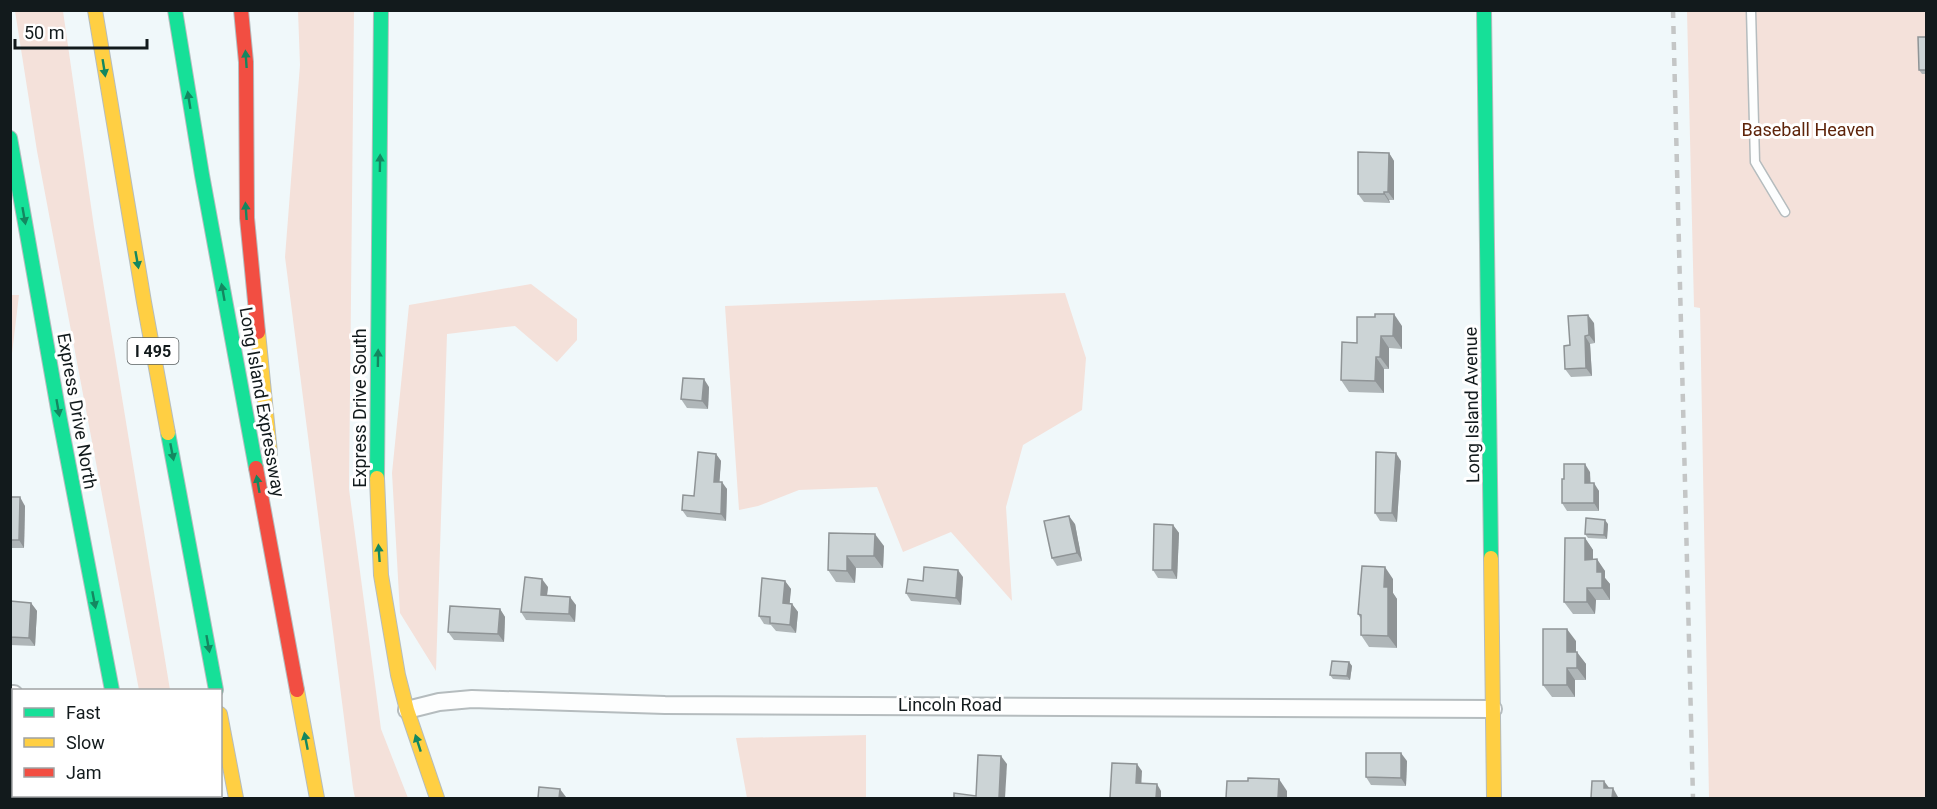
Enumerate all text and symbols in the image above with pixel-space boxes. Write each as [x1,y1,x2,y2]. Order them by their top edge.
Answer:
scale bar [15,12,147,50]
text: 50 m [24,22,64,43]
one-way arrow [241,50,250,69]
one-way arrow [100,59,109,78]
one-way arrow [185,91,194,110]
park label: Baseball Heaven [1741,119,1875,140]
one-way arrow [375,153,385,172]
one-way arrow [242,201,251,220]
one-way arrow [20,207,29,226]
one-way arrow [133,251,142,270]
one-way arrow [218,283,227,302]
street label: Long Island Expressway [235,305,290,499]
street label: Long Island Avenue [1460,327,1483,483]
street label: Express Drive South [349,328,370,488]
street label: Express Drive North [53,331,102,491]
road number: I 495 [128,338,178,364]
one-way arrow [373,348,383,367]
one-way arrow [54,399,63,418]
one-way arrow [168,443,177,462]
one-way arrow [254,474,263,493]
one-way arrow [375,543,384,562]
one-way arrow [90,590,99,609]
one-way arrow [203,635,212,654]
legend [12,689,222,797]
street label: Lincoln Road [898,694,1002,715]
text: Fast [66,702,101,723]
one-way arrow [301,731,310,750]
text: Slow [66,732,105,753]
one-way arrow [413,734,422,752]
text: Jam [66,762,102,783]

